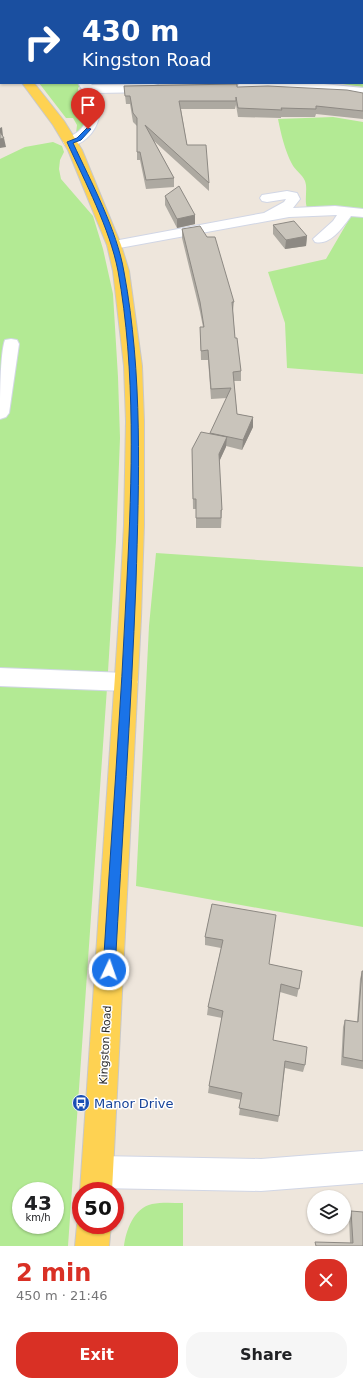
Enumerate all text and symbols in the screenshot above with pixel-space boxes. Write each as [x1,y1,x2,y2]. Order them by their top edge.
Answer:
text: 430 m [82,15,179,48]
icon: right [16,16,68,68]
text: Kingston Road [82,49,211,70]
pin [71,88,105,129]
icon: arrive [77,94,99,116]
position arrow [88,949,130,991]
street label: Kingston Road [97,1005,114,1085]
bus stop icon: Manor Drive [71,1093,91,1113]
place label: Manor Drive [94,1096,174,1111]
speed limit sign: 50 [72,1182,124,1234]
map controls [307,1190,351,1234]
button: layers [307,1190,351,1234]
text: 43 [24,1191,52,1215]
text: km/h [25,1212,51,1223]
text: 2 min [16,1259,91,1287]
button: close [305,1259,347,1301]
text: 450 m · 21:46 [16,1288,107,1303]
button: Exit [16,1332,178,1378]
button: Share [186,1332,347,1378]

